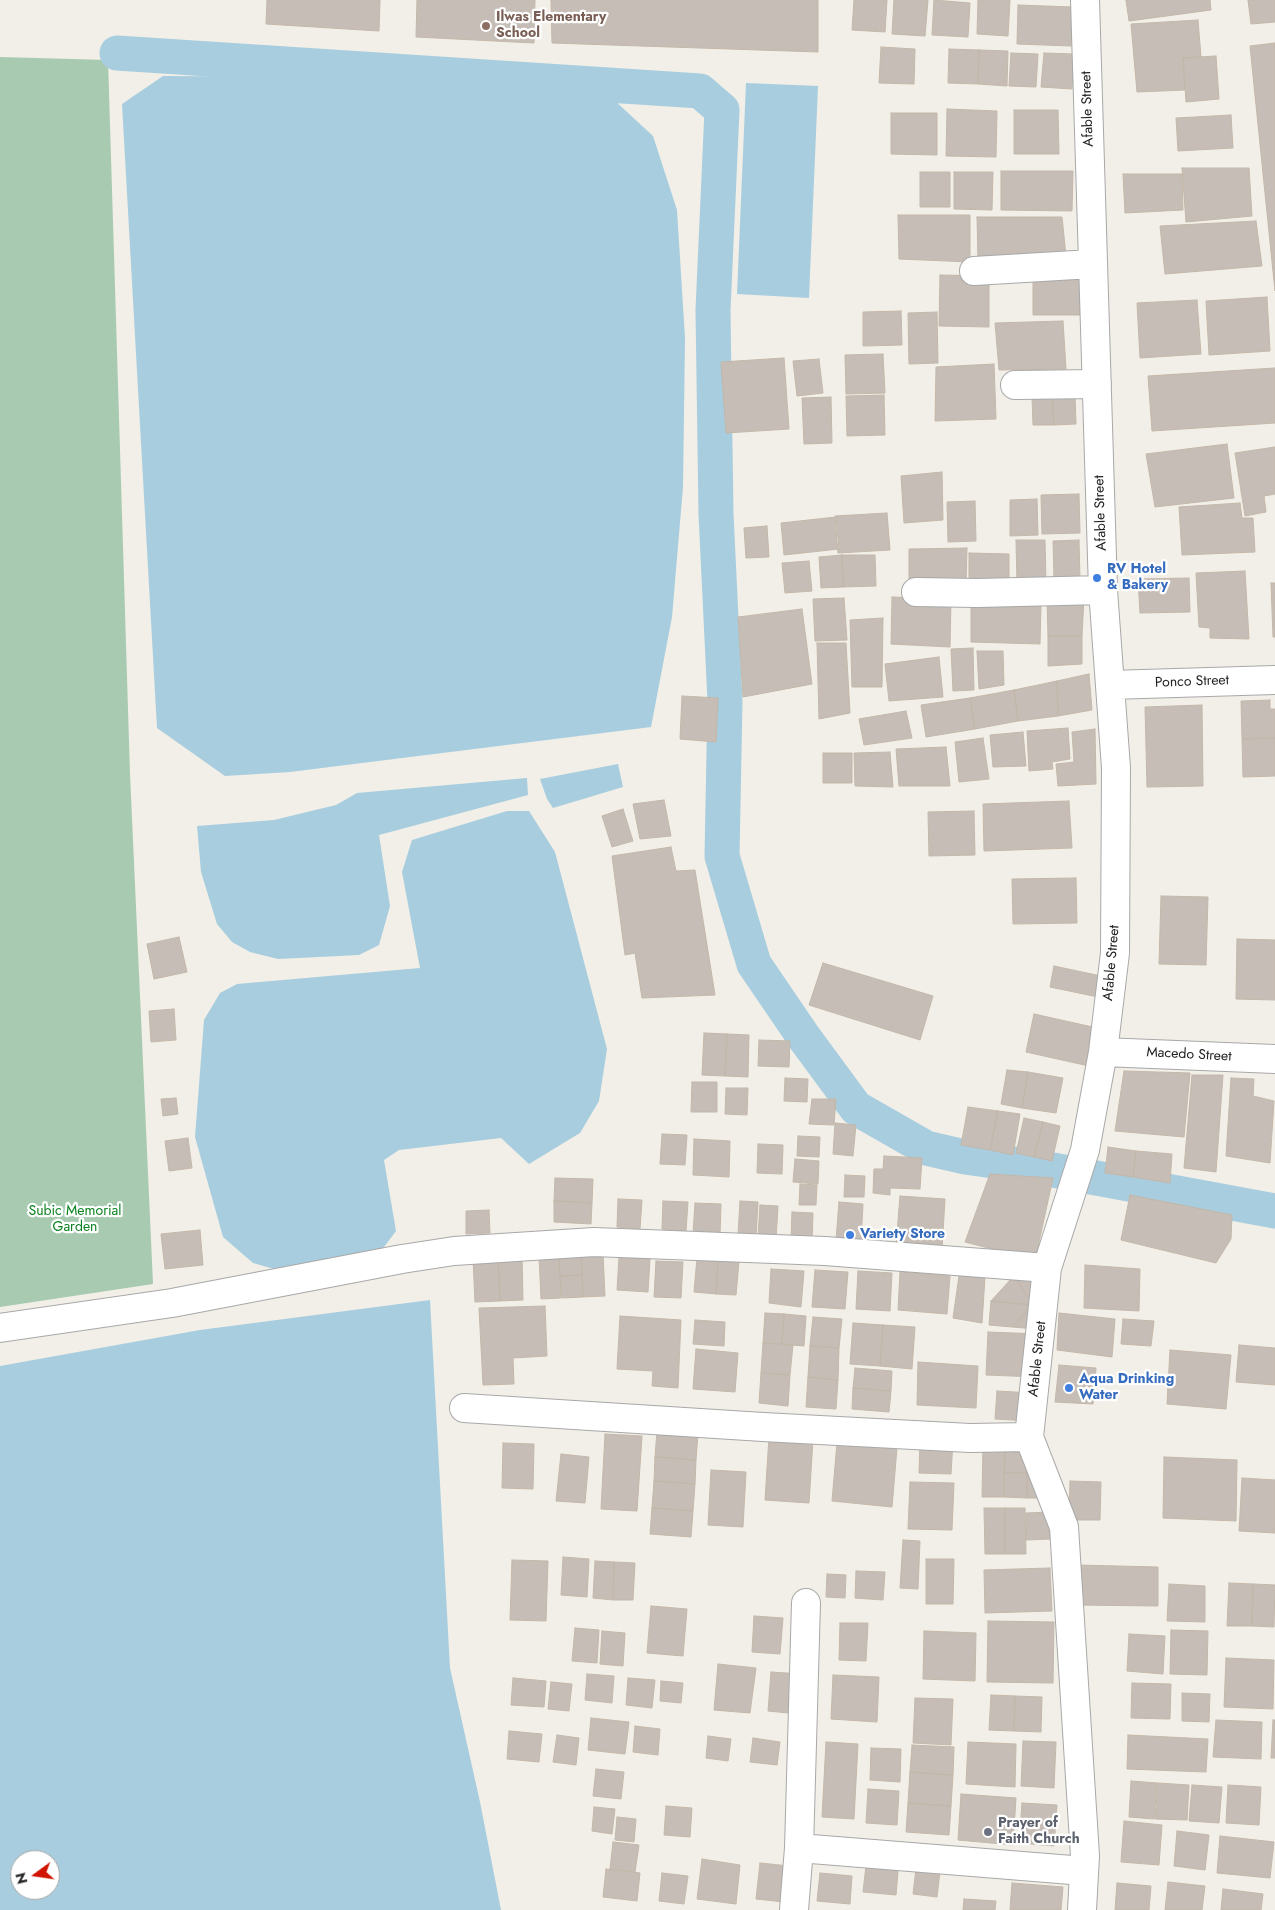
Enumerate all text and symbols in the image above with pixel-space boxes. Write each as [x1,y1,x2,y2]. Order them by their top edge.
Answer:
place label: Ilwas Elementary School [496,10,606,42]
marker: Ilwas Elementary School [480,20,492,32]
street label: Afable Street [1078,71,1098,147]
street label: Afable Street [1091,475,1111,551]
place label: RV Hotel & Bakery [1107,562,1168,594]
marker: RV Hotel & Bakery [1091,572,1103,584]
street label: Ponco Street [1155,672,1229,692]
street label: Afable Street [1100,924,1124,1002]
street label: Macedo Street [1146,1044,1232,1066]
park label: Subic Memorial Garden [28,1204,122,1236]
place label: Variety Store [860,1227,945,1243]
marker: Variety Store [844,1229,856,1241]
street label: Afable Street [1026,1320,1050,1398]
place label: Aqua Drinking Water [1079,1372,1174,1404]
marker: Aqua Drinking Water [1063,1382,1075,1394]
place label: Prayer of Faith Church [998,1816,1080,1848]
marker: Prayer of Faith Church [982,1826,994,1838]
north arrow [10,1850,60,1900]
text: N [10,1871,32,1886]

